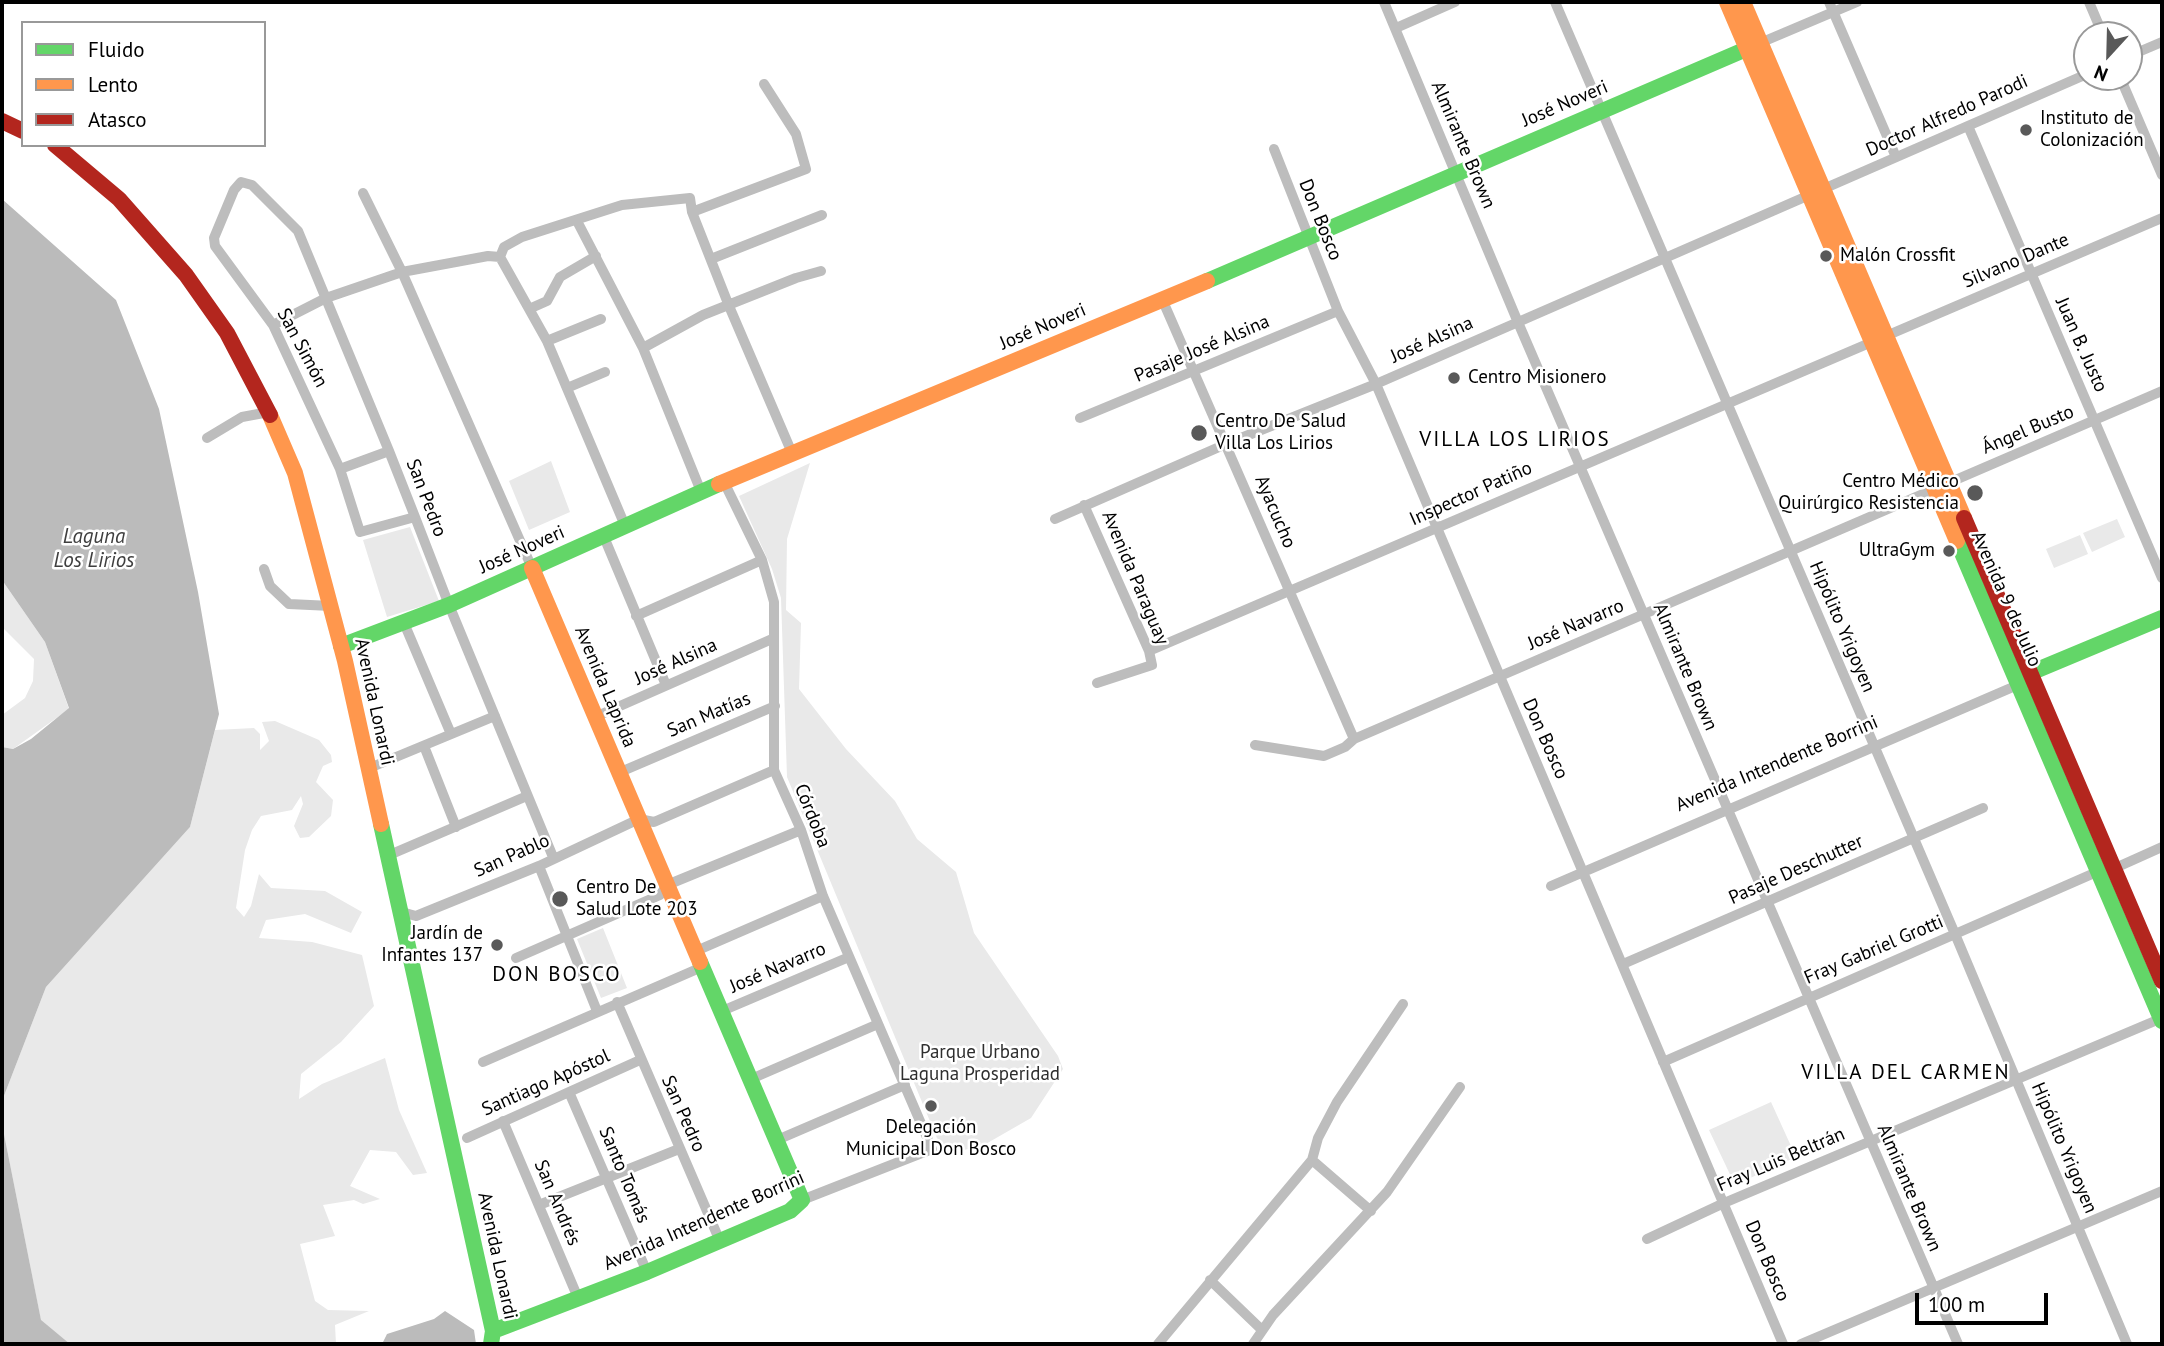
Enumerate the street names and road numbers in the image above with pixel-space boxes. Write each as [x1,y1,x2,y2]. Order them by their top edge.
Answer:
street label: Doctor Alfredo Parodi [1863,70,2031,162]
street label: José Noveri [1519,76,1611,132]
street label: Almirante Brown [1426,78,1500,212]
street label: Don Bosco [1293,176,1347,264]
street label: Silvano Dante [1959,228,2073,294]
street label: Juan B. Justo [2050,294,2112,396]
street label: José Noveri [997,299,1089,355]
street label: San Simón [272,305,332,391]
street label: Pasaje José Alsina [1131,310,1273,388]
street label: José Alsina [1387,312,1477,368]
street label: Ángel Busto [1979,400,2077,460]
street label: San Pedro [401,456,451,540]
street label: Inspector Patiño [1406,457,1536,531]
street label: Ayacucho [1250,472,1300,552]
street label: Avenida Paraguay [1097,508,1173,648]
street label: José Noveri [476,521,568,579]
street label: Avenida 9 de Julio [1966,528,2046,670]
street label: Hipólito Yrigoyen [1804,558,1880,696]
street label: José Navarro [1524,595,1628,655]
street label: Almirante Brown [1648,600,1722,734]
street label: Avenida Laprida [569,623,641,751]
street label: José Alsina [631,634,721,690]
street label: Avenida Lonardi [349,636,399,768]
street label: San Matías [664,687,754,743]
street label: Don Bosco [1517,695,1573,783]
street label: Avenida Intendente Borrini [1672,711,1882,817]
street label: Córdoba [789,781,835,851]
street label: San Pablo [471,829,553,883]
street label: Pasaje Deschutter [1725,830,1867,910]
street label: Fray Gabriel Grotti [1801,910,1947,990]
street label: José Navarro [726,938,830,998]
street label: Santiago Apóstol [478,1045,614,1121]
street label: San Pedro [656,1072,710,1156]
street label: Hipólito Yrigoyen [2026,1079,2102,1217]
street label: Almirante Brown [1872,1121,1946,1255]
street label: Santo Tomás [593,1123,655,1227]
street label: Fray Luis Beltrán [1714,1123,1848,1197]
street label: San Andrés [529,1157,585,1249]
street label: Avenida Intendente Borrini [600,1166,808,1276]
street label: Avenida Lonardi [472,1190,522,1322]
street label: Don Bosco [1740,1217,1794,1305]

